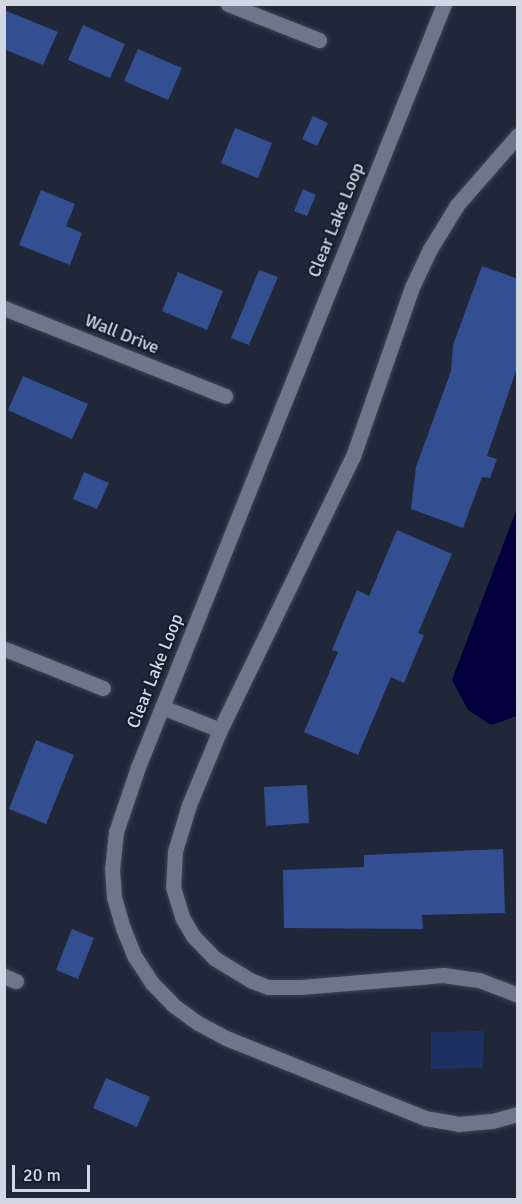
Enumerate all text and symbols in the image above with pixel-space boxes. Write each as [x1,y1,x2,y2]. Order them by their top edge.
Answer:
street label: Clear Lake Loop [303,159,369,281]
street label: Wall Drive [82,309,162,359]
street label: Clear Lake Loop [122,610,188,732]
scale bar [15,1153,93,1191]
text: 20 m [23,1164,61,1186]

